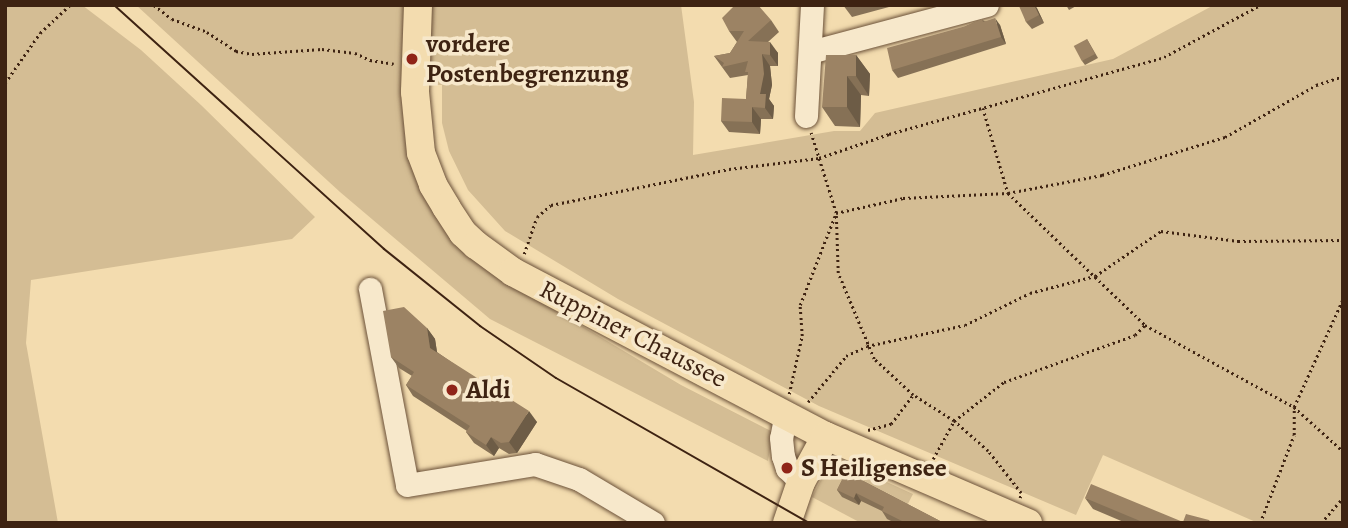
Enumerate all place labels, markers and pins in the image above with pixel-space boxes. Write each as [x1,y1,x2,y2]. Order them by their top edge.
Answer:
place label: vordere Postenbegrenzung [426,28,629,90]
marker: vordere Postenbegrenzung [404,51,420,67]
place label: Aldi [466,374,510,406]
marker: Aldi [444,382,460,398]
place label: S Heiligensee [801,452,947,484]
marker: S Heiligensee [779,460,795,476]

